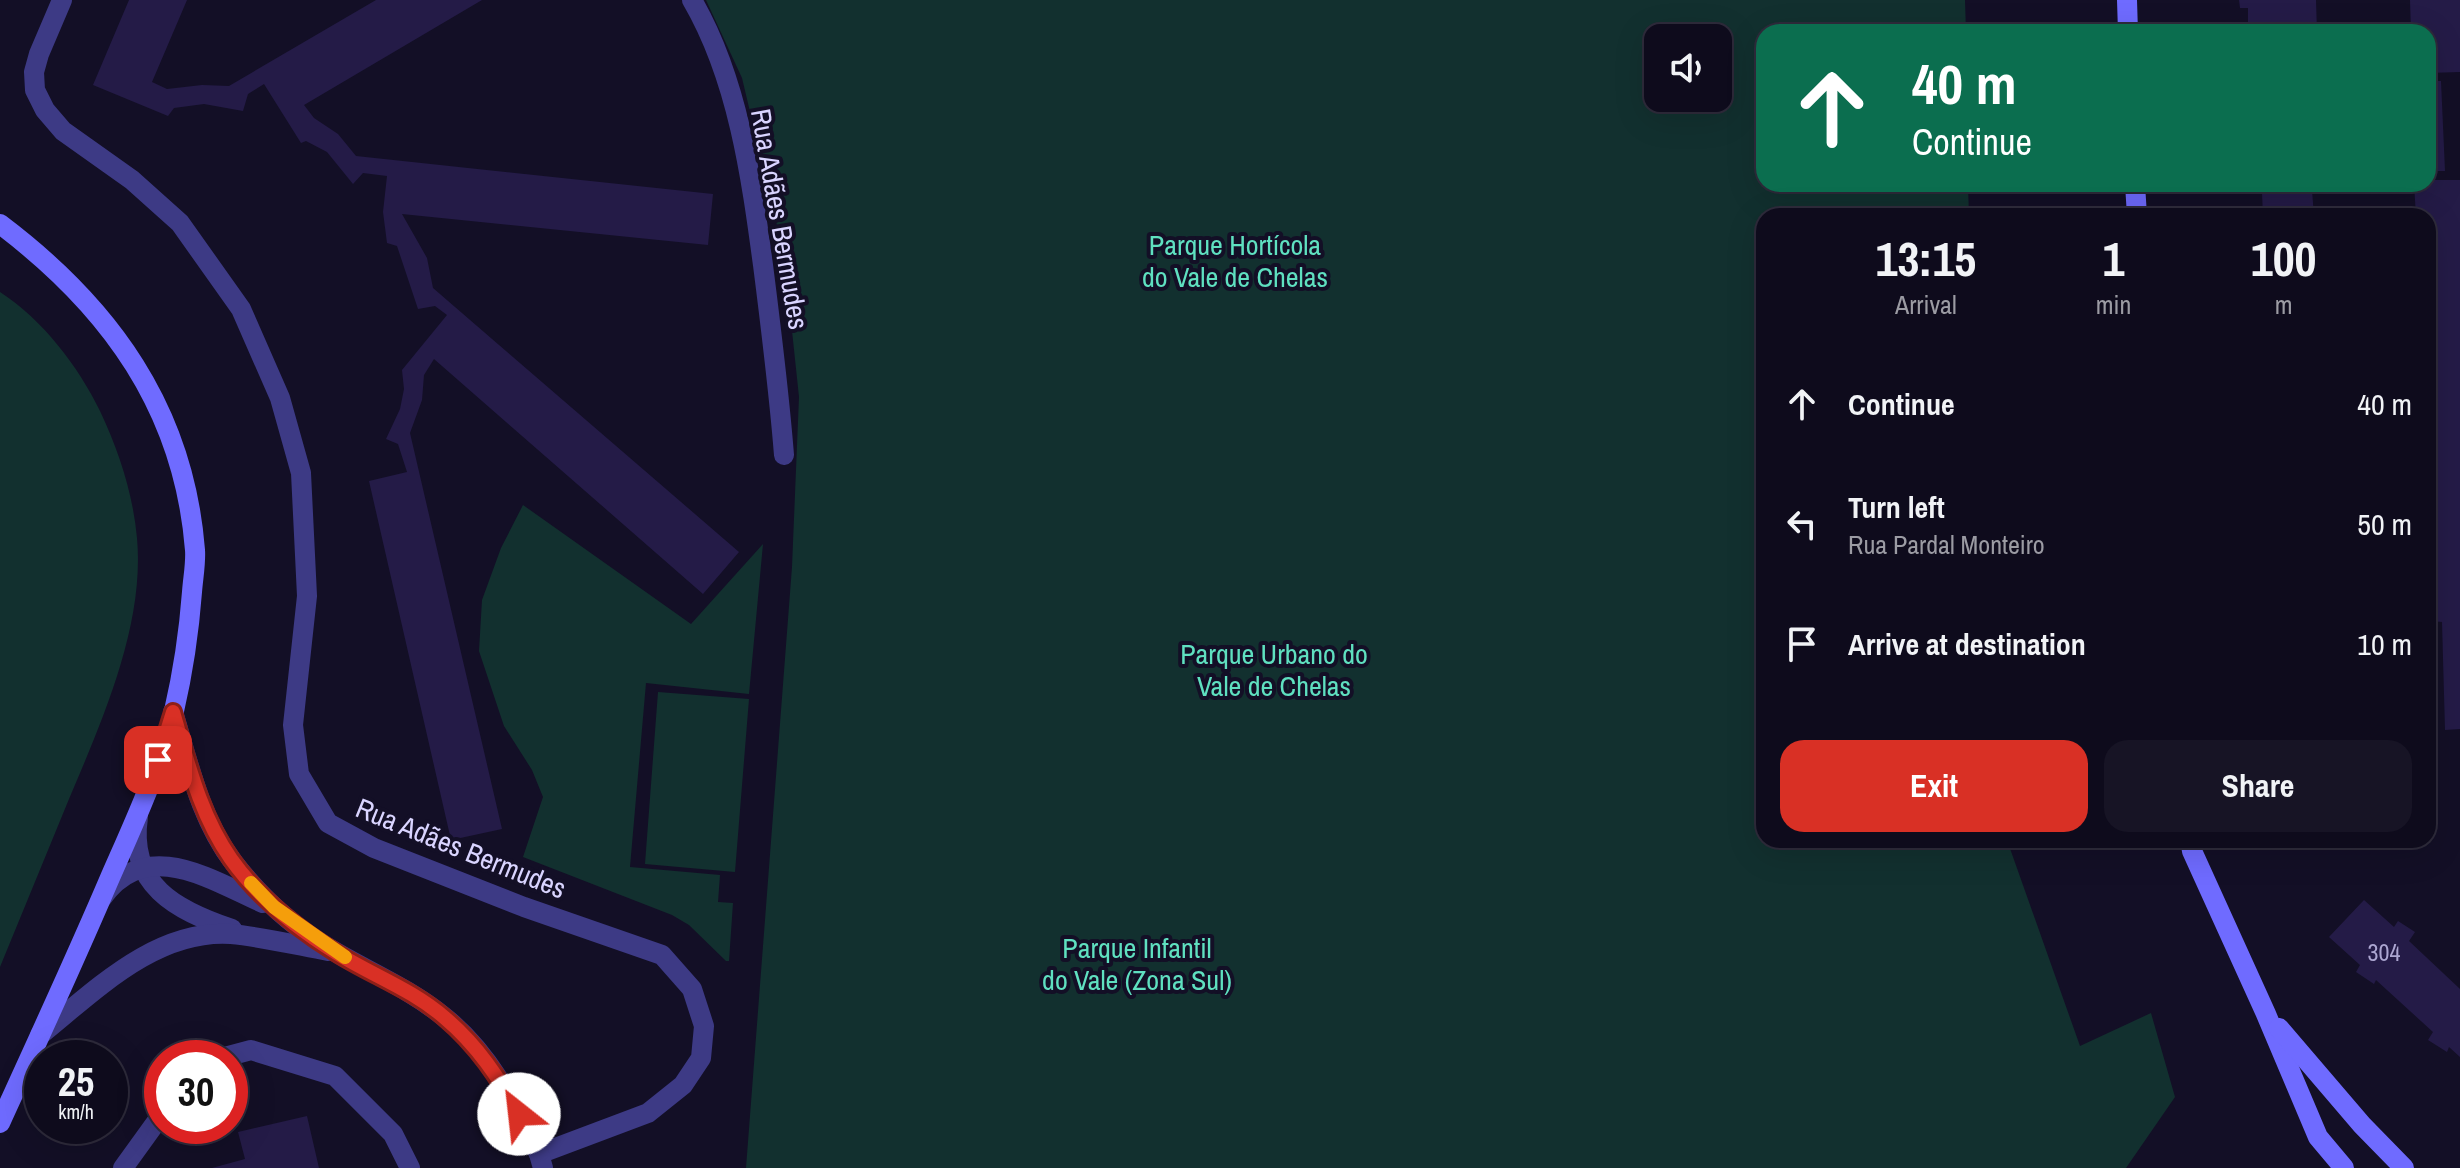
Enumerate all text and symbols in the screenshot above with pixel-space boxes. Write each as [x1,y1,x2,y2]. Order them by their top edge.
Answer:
map controls [1644,24,1732,112]
button: sound [1644,24,1732,112]
text: 40 m [1912,46,2017,121]
icon: ahead [1780,56,1884,160]
street label: Rua Adães Bermudes [742,106,818,332]
text: Continue [1912,118,2032,166]
park label: Parque Hortícola do Vale de Chelas [1142,226,1328,296]
text: 13:15 [1876,226,1976,291]
text: 1 [2103,226,2124,291]
text: 100 [2251,226,2316,291]
text: Arrival [1895,287,1957,322]
text: min [2096,287,2131,322]
text: m [2275,287,2293,322]
icon: ahead [1780,382,1824,426]
text: Continue [1848,384,1955,424]
text: 40 m [2357,384,2412,424]
text: Turn left [1848,487,1945,527]
icon: left [1780,502,1824,546]
text: 50 m [2357,504,2412,544]
text: Rua Pardal Monteiro [1848,527,2045,562]
icon: arrive [1780,622,1824,666]
text: Arrive at destination [1848,624,2086,664]
text: 10 m [2357,624,2412,664]
park label: Parque Urbano do Vale de Chelas [1180,635,1368,705]
pin [124,726,192,794]
icon: arrive [136,738,180,782]
button: Exit [1780,740,2088,832]
button: Share [2104,740,2412,832]
street label: Rua Adães Bermudes [350,789,572,907]
park label: Parque Infantil do Vale (Zona Sul) [1042,929,1232,999]
house number: 304 [2368,936,2400,968]
speed limit sign: 30 [144,1040,248,1144]
text: 25 [58,1055,94,1108]
position arrow [477,1072,561,1156]
text: km/h [58,1098,94,1125]

